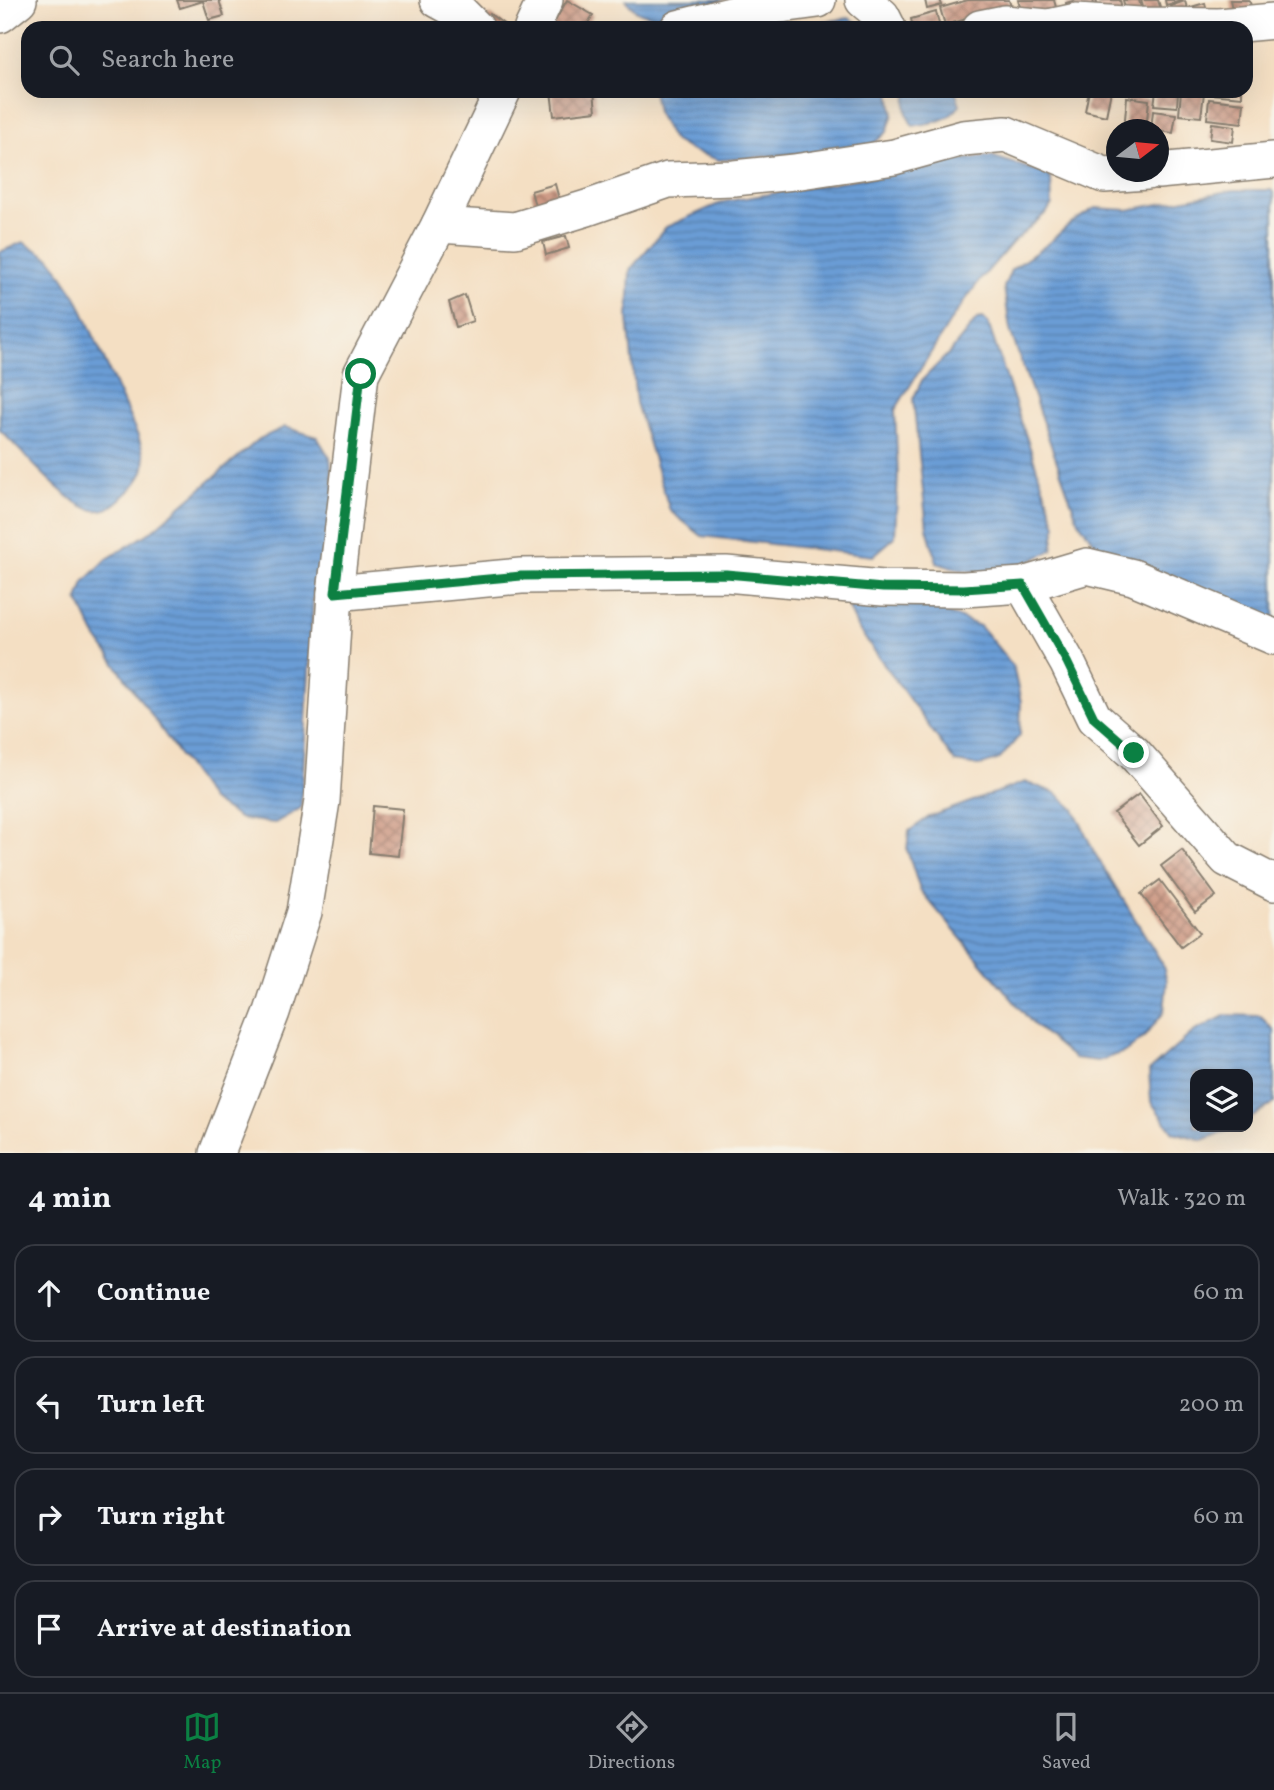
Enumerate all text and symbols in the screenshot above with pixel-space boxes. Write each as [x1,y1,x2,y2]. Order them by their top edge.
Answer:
search box [21,21,1253,98]
icon: search [45,41,83,79]
text: Search here [101,42,234,78]
north arrow [1106,119,1169,182]
route start [345,358,376,389]
route end [1118,737,1149,768]
map controls [1190,1069,1253,1132]
button: layers [1190,1069,1253,1132]
text: 4 min [28,1178,112,1220]
text: Walk · 320 m [1117,1183,1246,1215]
icon: ahead [30,1274,68,1312]
text: Continue [97,1275,210,1311]
text: 60 m [1194,1277,1244,1309]
icon: left [30,1386,68,1424]
text: Turn left [97,1387,205,1423]
text: 200 m [1179,1389,1244,1421]
icon: right [30,1498,68,1536]
text: Turn right [97,1499,225,1535]
text: 60 m [1194,1501,1244,1533]
icon: arrive [30,1610,68,1648]
text: Arrive at destination [97,1611,352,1647]
tab: Map [183,1708,221,1776]
tab: Directions [588,1708,675,1776]
tab: Saved [1042,1708,1091,1776]

